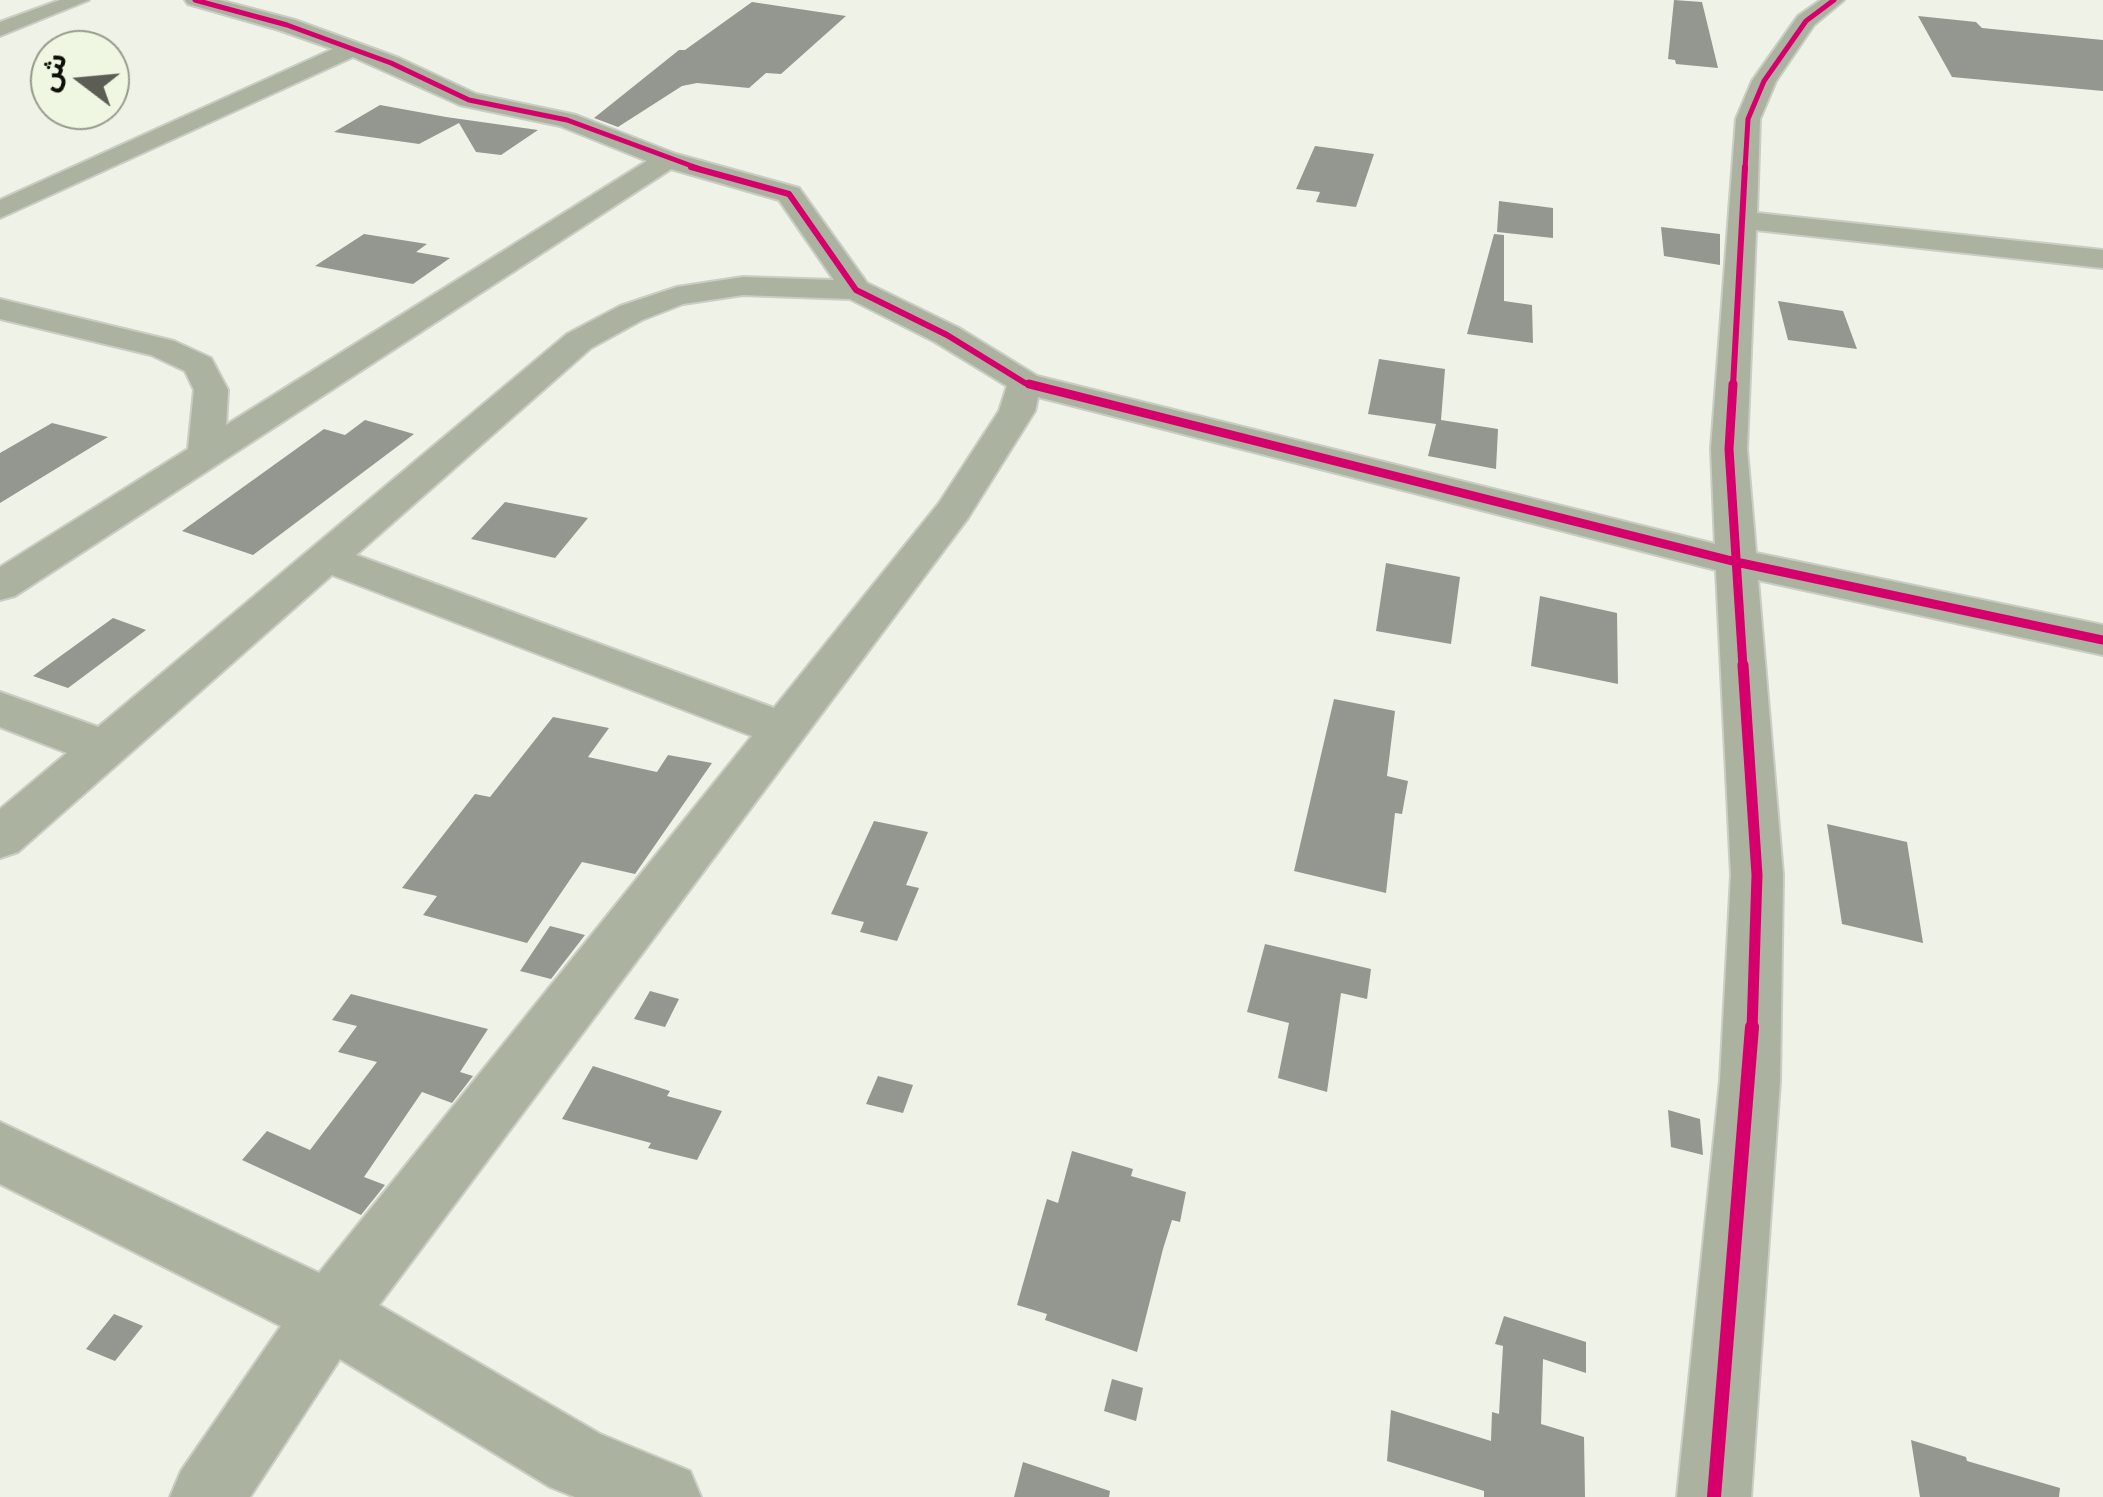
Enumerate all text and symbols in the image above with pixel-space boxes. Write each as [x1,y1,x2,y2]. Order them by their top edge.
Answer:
north arrow [30,30,130,130]
text: ش [31,49,74,95]

